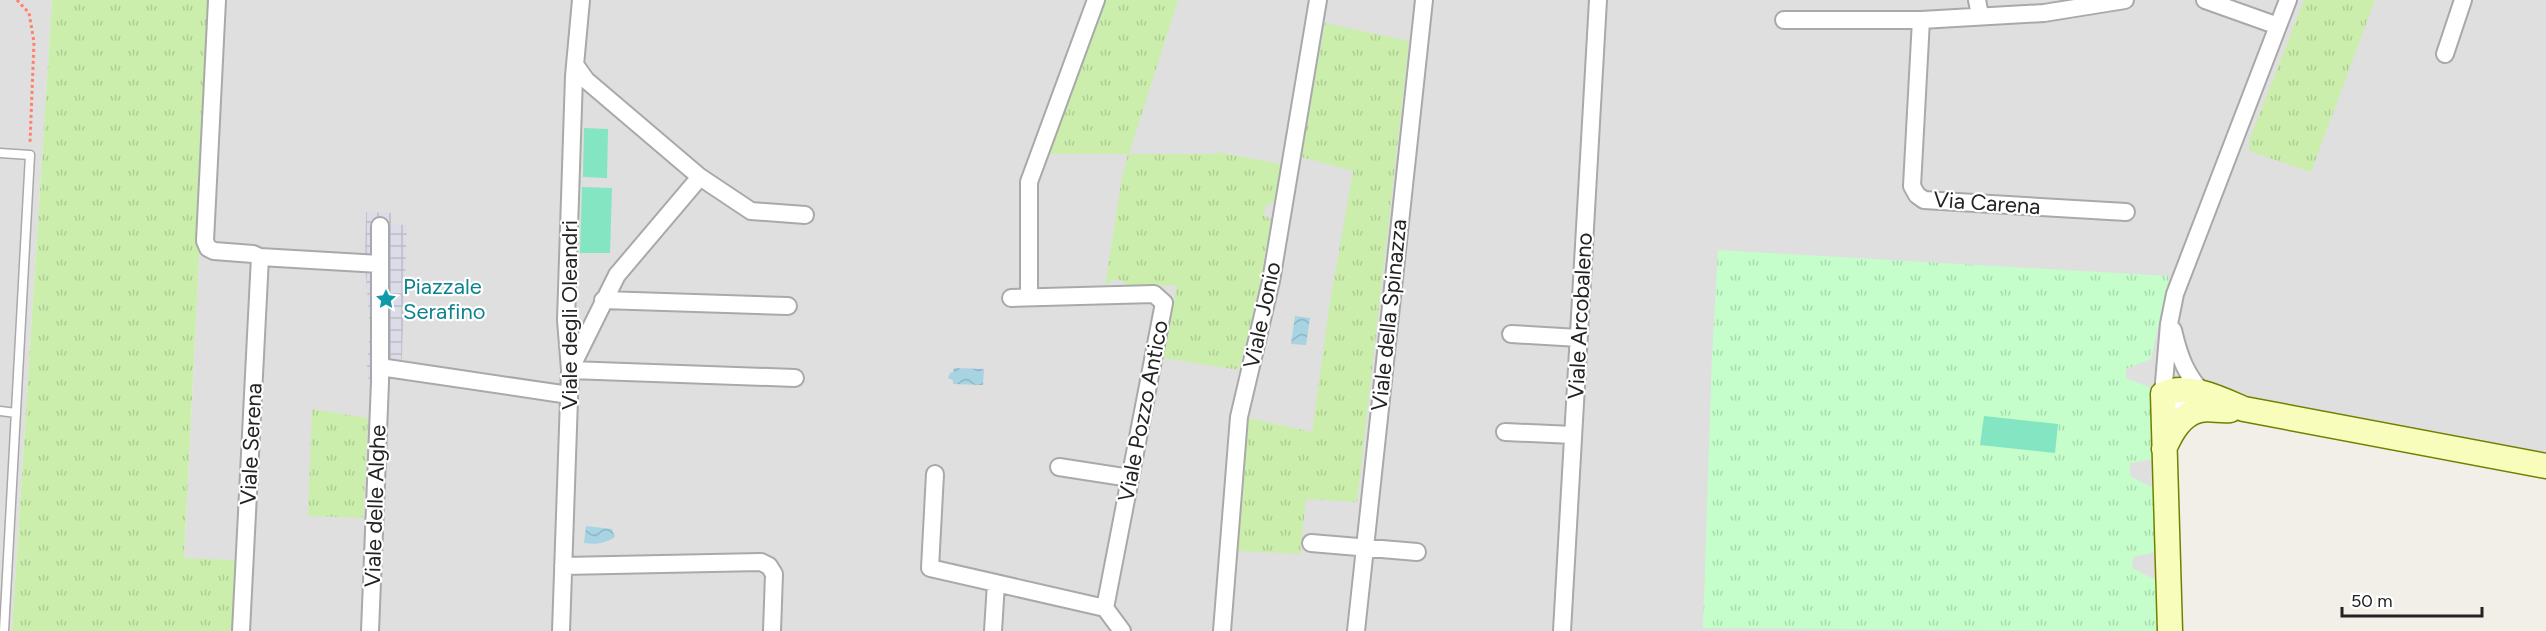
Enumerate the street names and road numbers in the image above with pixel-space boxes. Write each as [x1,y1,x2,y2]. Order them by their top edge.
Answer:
street label: Via Carena [1933,186,2041,220]
street label: Viale della Spinazza [1365,218,1413,412]
street label: Viale degli Oleandri [556,220,583,410]
street label: Viale Arcobaleno [1562,232,1598,400]
street label: Viale Jonio [1238,259,1286,371]
street label: Viale Pozzo Antico [1112,318,1174,504]
street label: Viale Serena [234,382,268,506]
street label: Viale delle Alghe [359,424,391,588]

